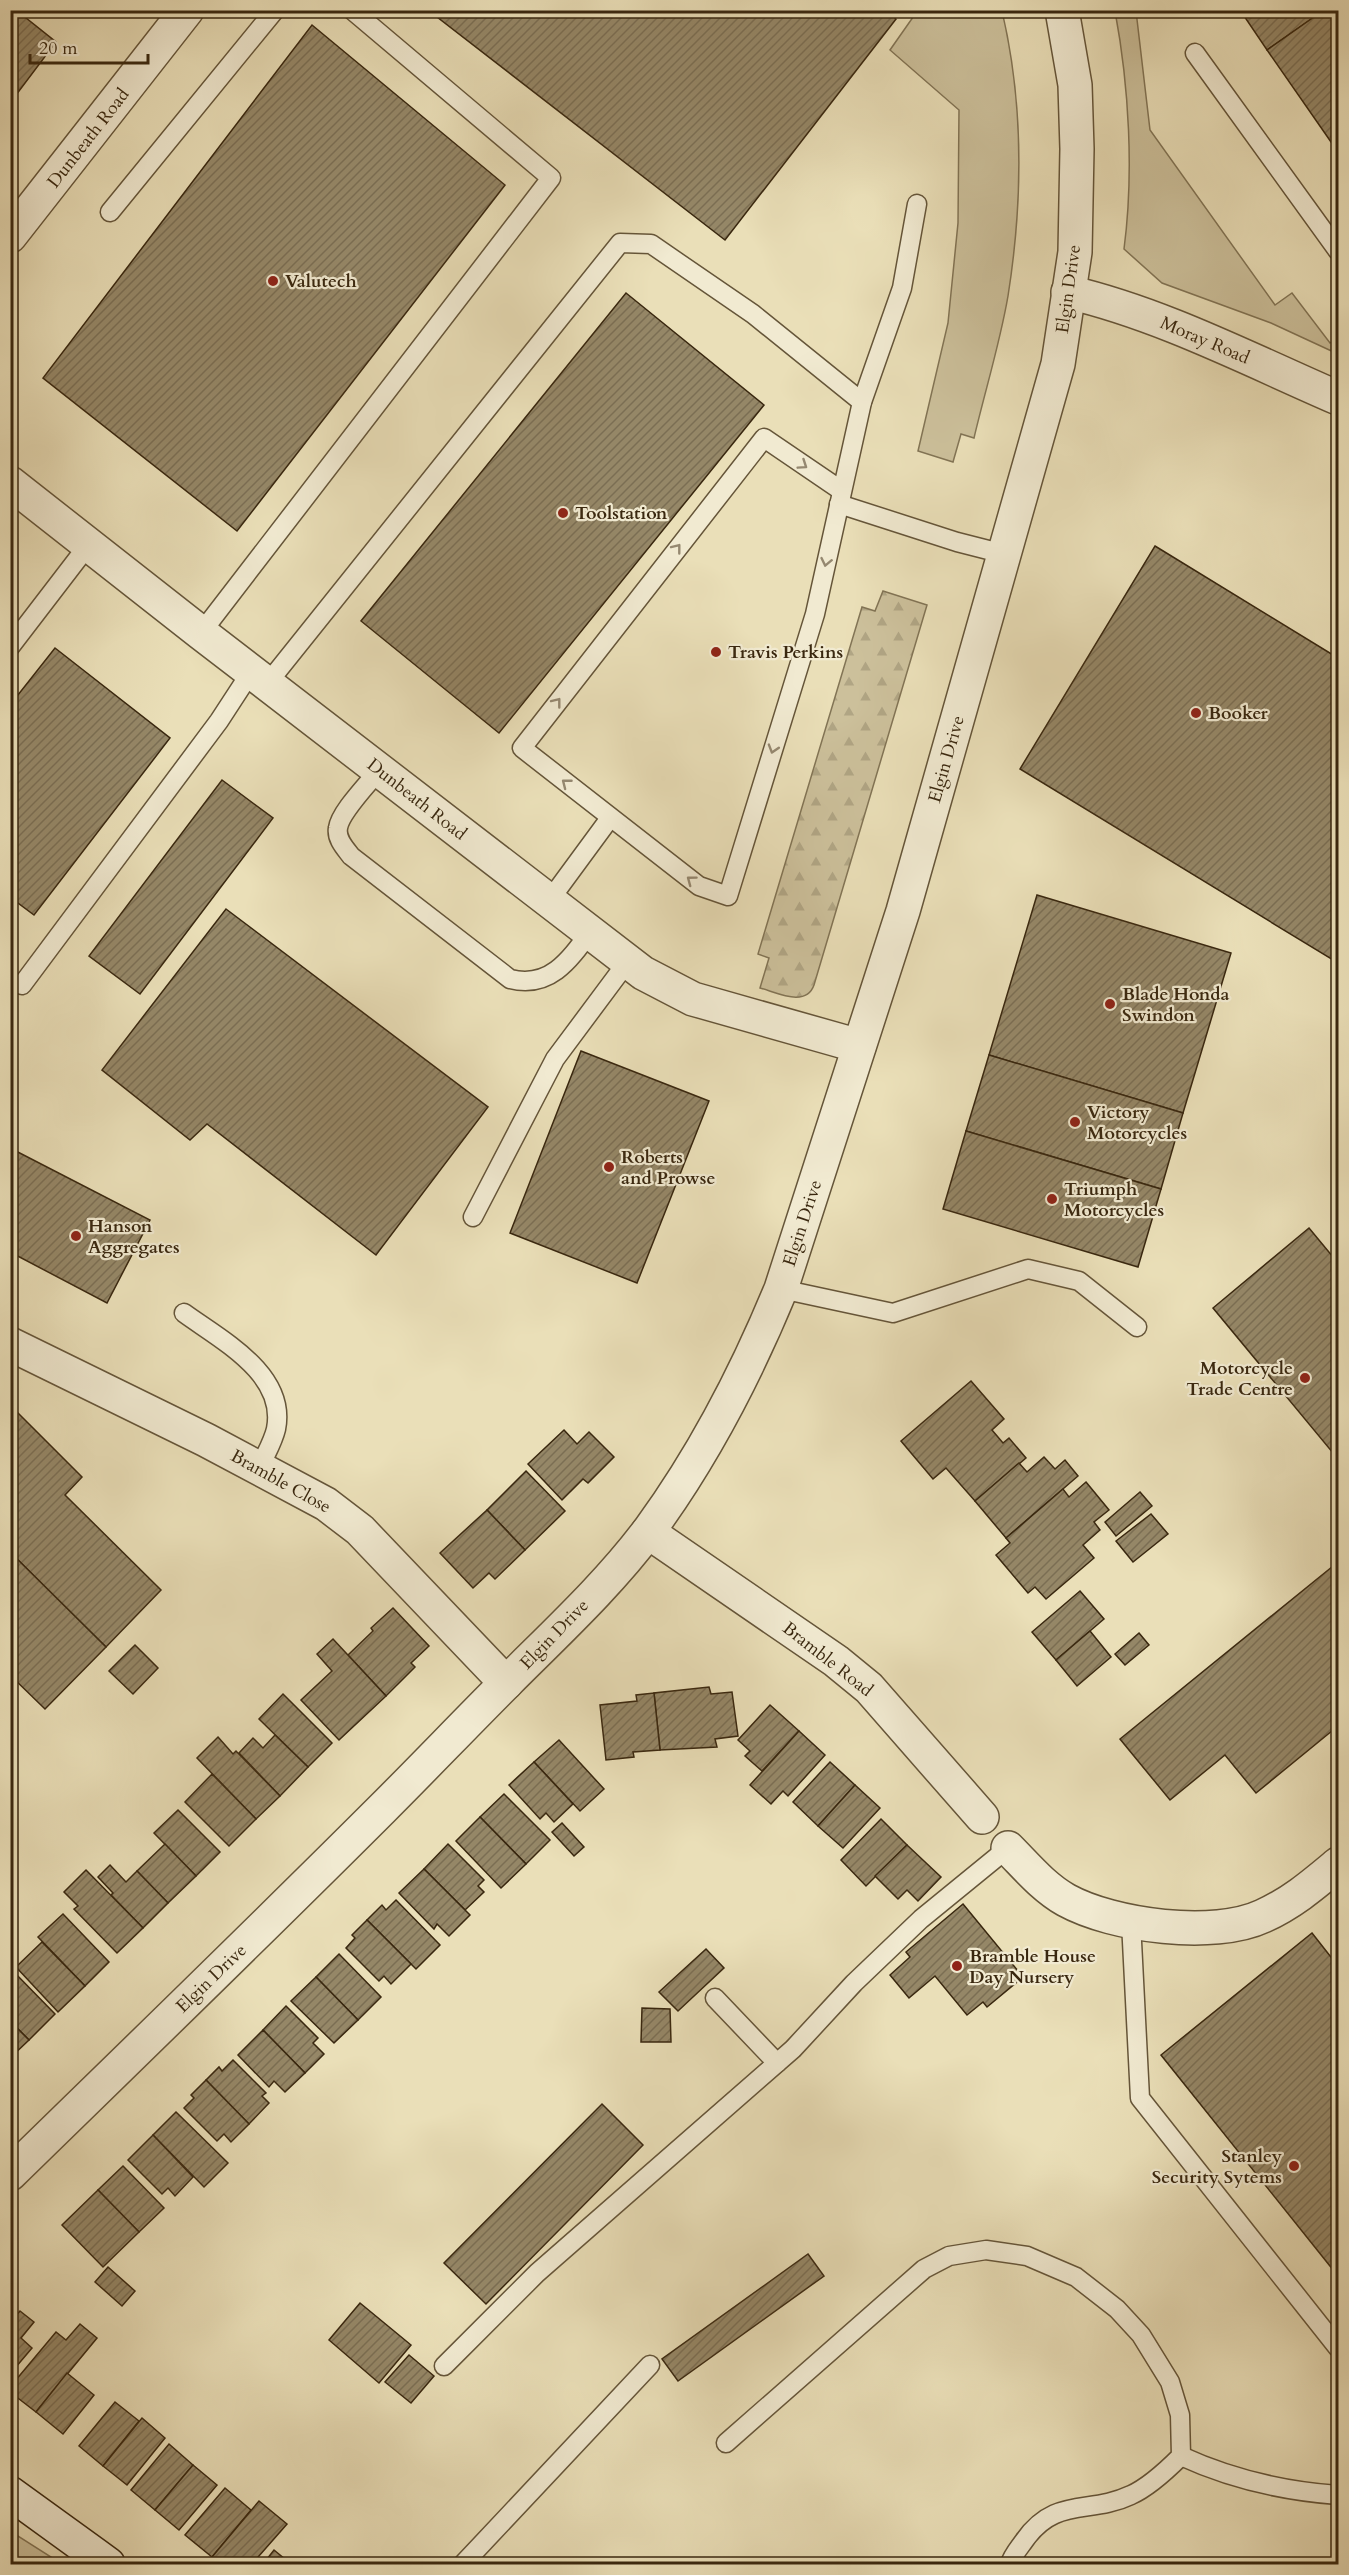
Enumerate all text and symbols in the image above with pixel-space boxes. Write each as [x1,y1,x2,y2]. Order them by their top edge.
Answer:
scale bar [30,27,148,65]
text: 20 m [39,36,78,61]
street label: Dunbeath Road [42,83,136,193]
street label: Elgin Drive [1050,243,1087,335]
place label: Valutech [285,269,357,294]
marker: Valutech [266,274,280,288]
street label: Moray Road [1156,310,1254,371]
one-way arrow [797,457,807,469]
place label: Toolstation [575,501,668,526]
marker: Toolstation [556,506,570,520]
one-way arrow [669,543,680,554]
one-way arrow [821,556,834,566]
place label: Travis Perkins [728,640,843,665]
marker: Travis Perkins [709,645,723,659]
one-way arrow [550,698,561,709]
place label: Booker [1208,701,1269,726]
marker: Booker [1189,706,1203,720]
street label: Elgin Drive [922,713,971,806]
one-way arrow [768,743,780,754]
street label: Dunbeath Road [362,753,472,847]
one-way arrow [562,780,573,791]
one-way arrow [687,876,698,887]
place label: Blade Honda Swindon [1122,982,1230,1028]
marker: Blade Honda Swindon [1103,997,1117,1011]
place label: Victory Motorcycles [1087,1100,1187,1146]
marker: Victory Motorcycles [1068,1115,1082,1129]
place label: Roberts and Prowse [621,1145,715,1191]
marker: Roberts and Prowse [602,1160,616,1174]
street label: Elgin Drive [777,1177,828,1270]
place label: Triumph Motorcycles [1064,1177,1164,1223]
marker: Triumph Motorcycles [1045,1192,1059,1206]
place label: Hanson Aggregates [88,1214,180,1260]
marker: Hanson Aggregates [69,1229,83,1243]
place label: Motorcycle Trade Centre [1186,1356,1293,1402]
marker: Motorcycle Trade Centre [1298,1371,1312,1385]
street label: Bramble Close [226,1444,336,1519]
street label: Elgin Drive [514,1593,594,1675]
street label: Bramble Road [777,1616,879,1703]
street label: Elgin Drive [170,1938,252,2018]
place label: Bramble House Day Nursery [969,1944,1096,1990]
marker: Bramble House Day Nursery [950,1959,964,1973]
place label: Stanley Security Sytems [1152,2144,1283,2190]
marker: Stanley Security Sytems [1287,2159,1301,2173]

